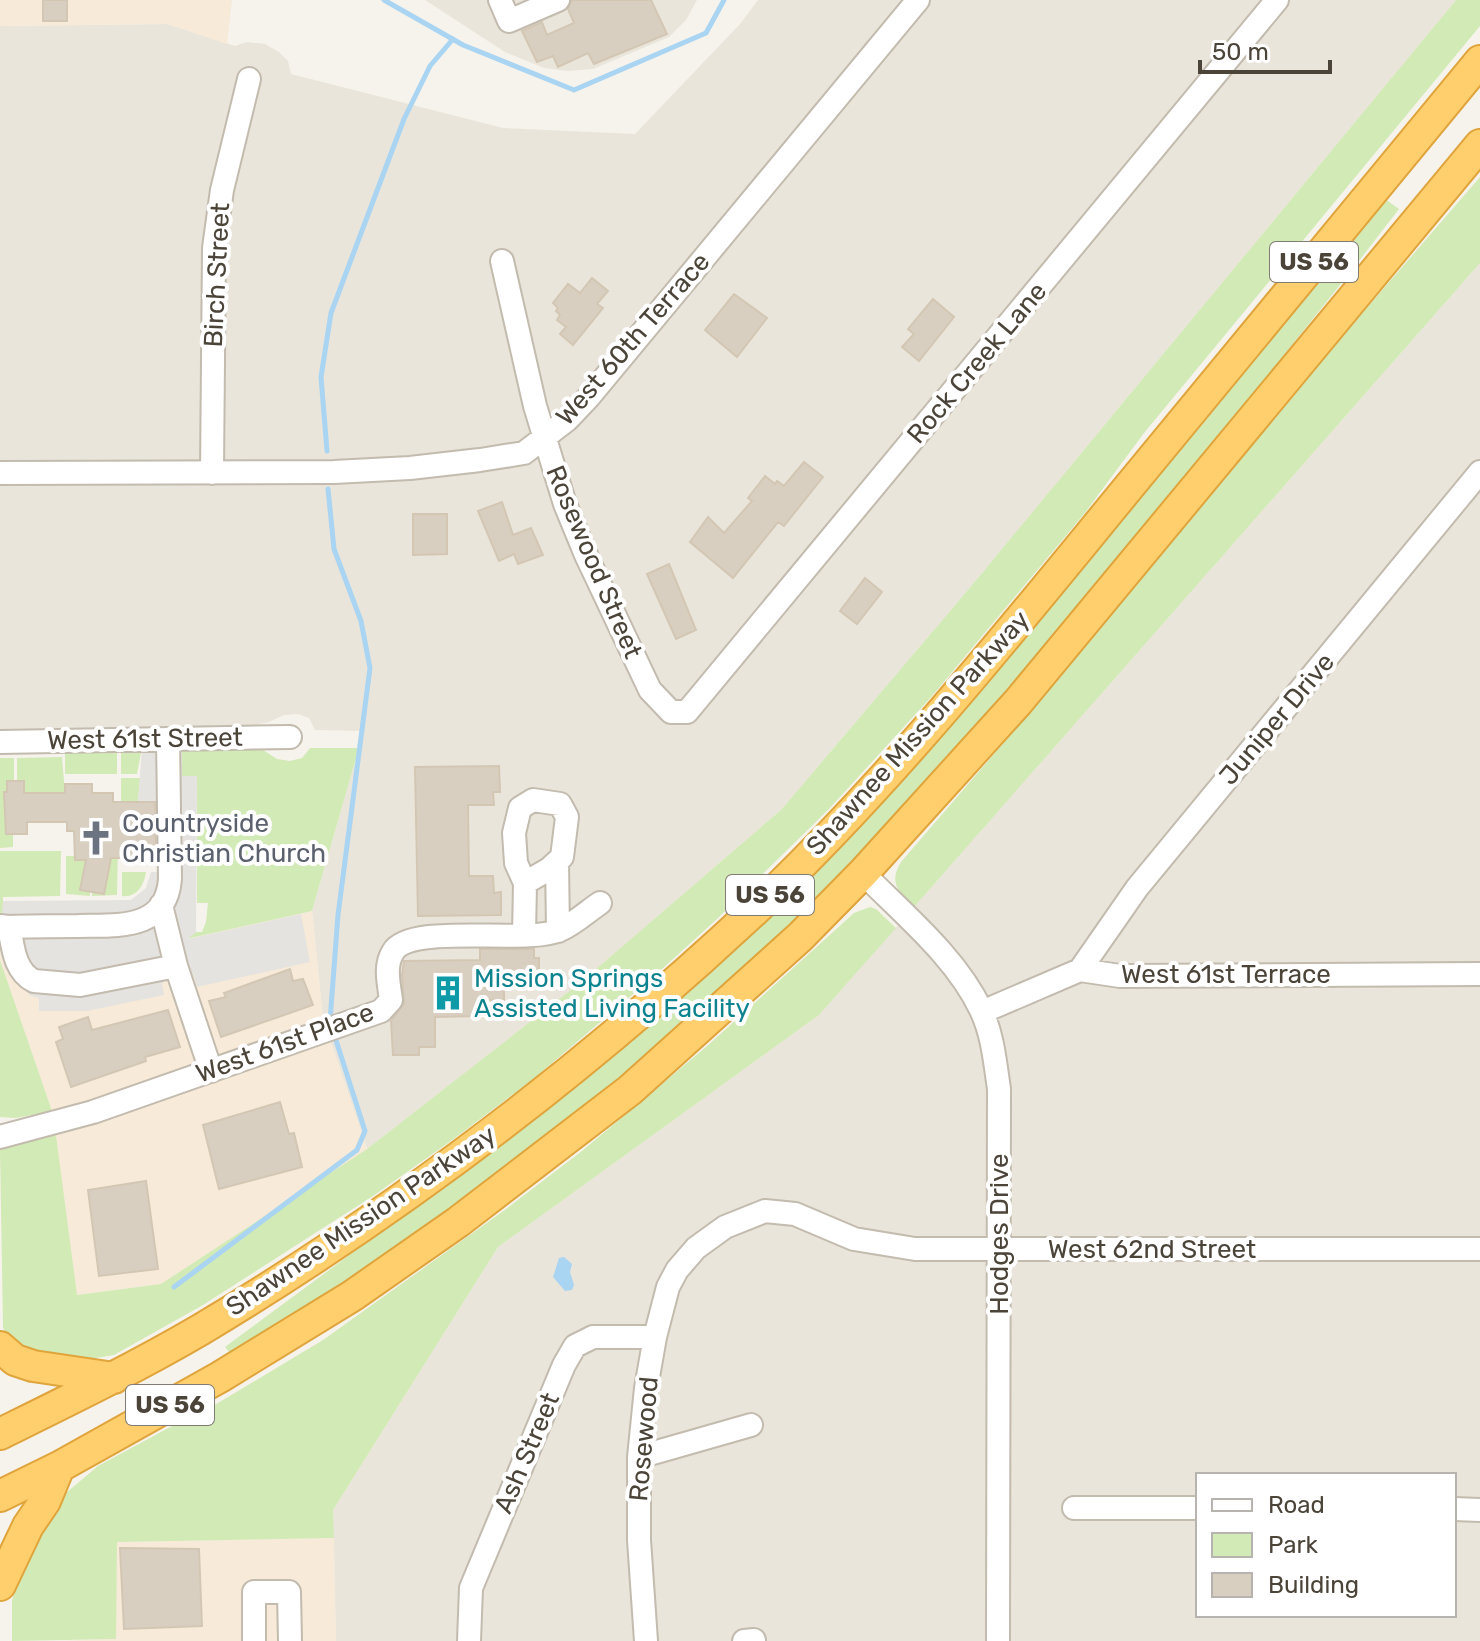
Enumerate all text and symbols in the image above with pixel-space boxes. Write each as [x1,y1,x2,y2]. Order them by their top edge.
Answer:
scale bar [1200,24,1330,74]
text: 50 m [1212,38,1269,66]
street label: Birch Street [198,202,236,348]
road number: US 56 [1270,242,1358,282]
street label: West 60th Terrace [550,246,716,432]
street label: Rock Creek Lane [901,276,1053,450]
street label: Rosewood Street [539,461,649,663]
street label: Shawnee Mission Parkway [800,604,1036,862]
street label: Juniper Drive [1213,647,1341,791]
street label: West 61st Street [47,722,243,756]
place label: Countryside Christian Church [122,808,326,869]
church icon: Countryside Christian Church [77,819,115,857]
road number: US 56 [726,875,814,915]
street label: West 61st Terrace [1121,959,1331,990]
place label: Mission Springs Assisted Living Facility [474,963,750,1024]
building icon: Mission Springs Assisted Living Facility [429,974,467,1012]
street label: West 61st Place [192,996,378,1090]
street label: Shawnee Mission Parkway [220,1119,502,1323]
street label: Hodges Drive [984,1153,1015,1315]
street label: West 62nd Street [1048,1234,1256,1265]
street label: Rosewood [623,1375,665,1503]
road number: US 56 [126,1385,214,1425]
street label: Ash Street [488,1388,566,1518]
legend [1196,1473,1456,1617]
text: Road [1268,1491,1325,1519]
text: Park [1268,1531,1319,1559]
text: Building [1268,1571,1359,1599]

